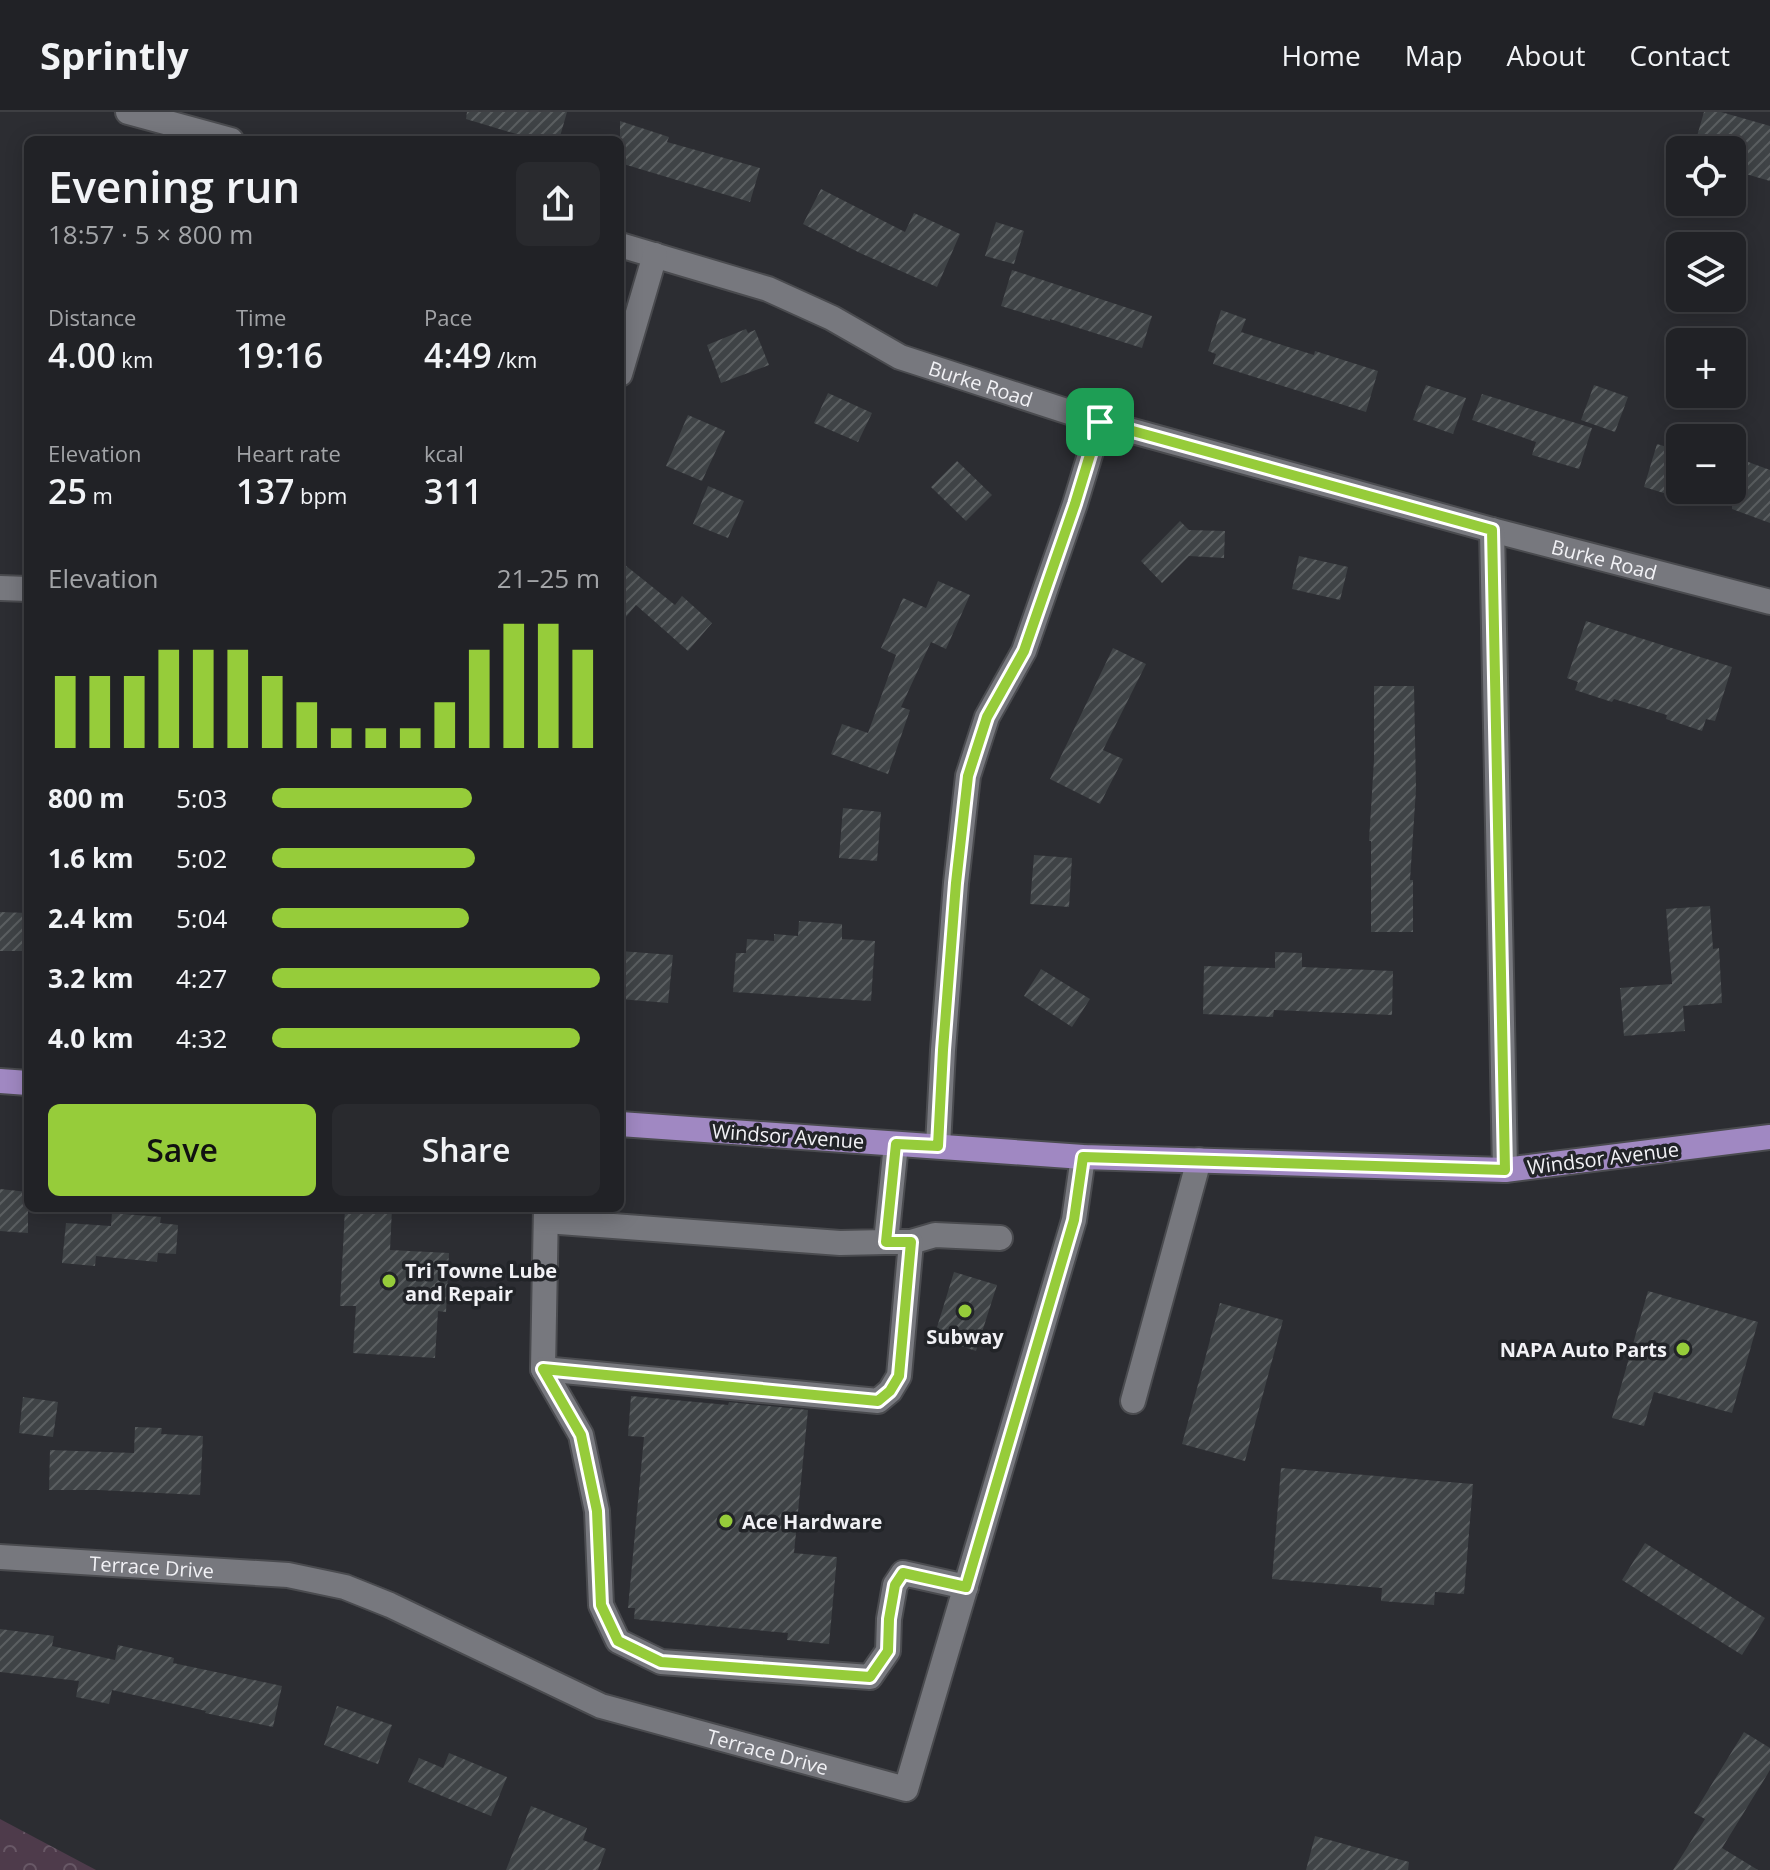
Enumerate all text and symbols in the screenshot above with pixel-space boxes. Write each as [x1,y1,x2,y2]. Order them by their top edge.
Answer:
text: Sprintly [40,29,189,81]
text: Home [1282,36,1361,74]
text: Map [1405,36,1463,74]
text: About [1507,36,1585,74]
text: Contact [1629,36,1730,74]
map controls [1666,136,1746,504]
button: locate [1666,136,1746,216]
text: Evening run [48,156,300,216]
button: share [516,162,600,246]
text: 18:57 · 5 × 800 m [48,216,253,252]
button: layers [1666,232,1746,312]
text: Distance [48,302,136,332]
text: Time [236,302,286,332]
text: Pace [424,302,472,332]
button: + [1666,328,1746,408]
text: 4.00 [48,332,116,378]
text: 19:16 [236,332,323,378]
text: 4:49 [424,332,492,378]
text: km [116,344,153,374]
text: /km [492,344,537,374]
street label: Burke Road [925,354,1036,413]
pin [1066,388,1134,456]
icon: arrive [1078,400,1122,444]
button: − [1666,424,1746,504]
text: Elevation [48,438,141,468]
text: Heart rate [236,438,341,468]
text: kcal [424,438,464,468]
text: 25 [48,468,87,514]
text: 137 [236,468,294,514]
text: 311 [424,468,482,514]
text: m [87,480,113,510]
text: bpm [294,480,347,510]
street label: Burke Road [1549,532,1660,586]
text: Elevation [48,560,158,596]
text: 21–25 m [497,560,600,596]
text: 800 m [48,780,125,816]
text: 5:03 [176,780,227,816]
text: 1.6 km [48,840,134,876]
text: 5:02 [176,840,227,876]
text: 2.4 km [48,900,134,936]
text: 5:04 [176,900,227,936]
text: 3.2 km [48,960,134,996]
text: 4:27 [176,960,227,996]
text: 4.0 km [48,1020,134,1056]
text: 4:32 [176,1020,227,1056]
button: Save [48,1104,316,1196]
button: Share [332,1104,600,1196]
street label: Windsor Avenue [711,1117,865,1155]
street label: Windsor Avenue [1526,1135,1680,1181]
place label: Tri Towne Lube and Repair [405,1257,557,1307]
marker: Tri Towne Lube and Repair [380,1272,398,1290]
marker: Subway [956,1302,974,1320]
place label: Subway [926,1323,1004,1350]
place label: NAPA Auto Parts [1500,1336,1667,1363]
marker: NAPA Auto Parts [1674,1340,1692,1358]
place label: Ace Hardware [742,1508,882,1535]
marker: Ace Hardware [717,1512,735,1530]
street label: Terrace Drive [89,1549,215,1584]
street label: Terrace Drive [704,1722,831,1781]

